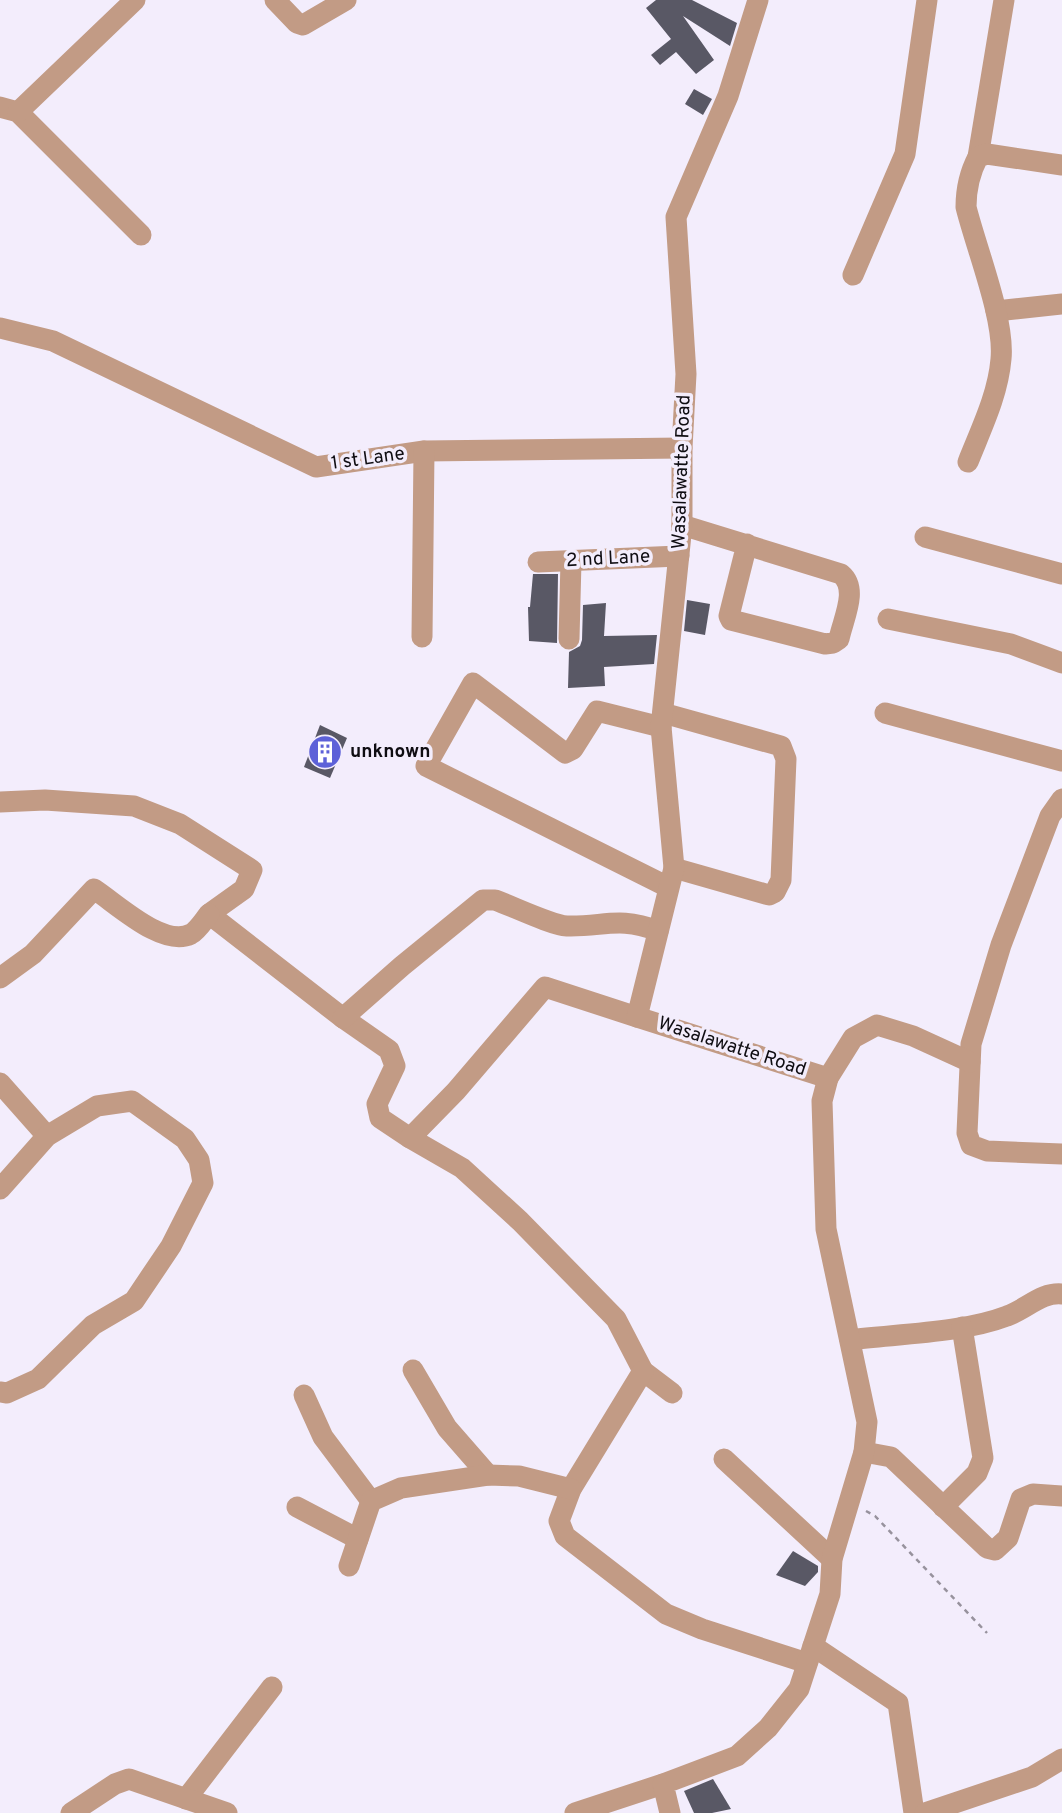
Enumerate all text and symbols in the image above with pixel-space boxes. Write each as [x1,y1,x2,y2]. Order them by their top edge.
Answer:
street label: Wasalawatte Road [667,394,697,550]
street label: 1 st Lane [330,442,406,476]
street label: 2 nd Lane [565,545,651,573]
building icon: unknown [306,733,344,771]
place label: unknown [350,740,431,764]
street label: Wasalawatte Road [655,1012,809,1082]

